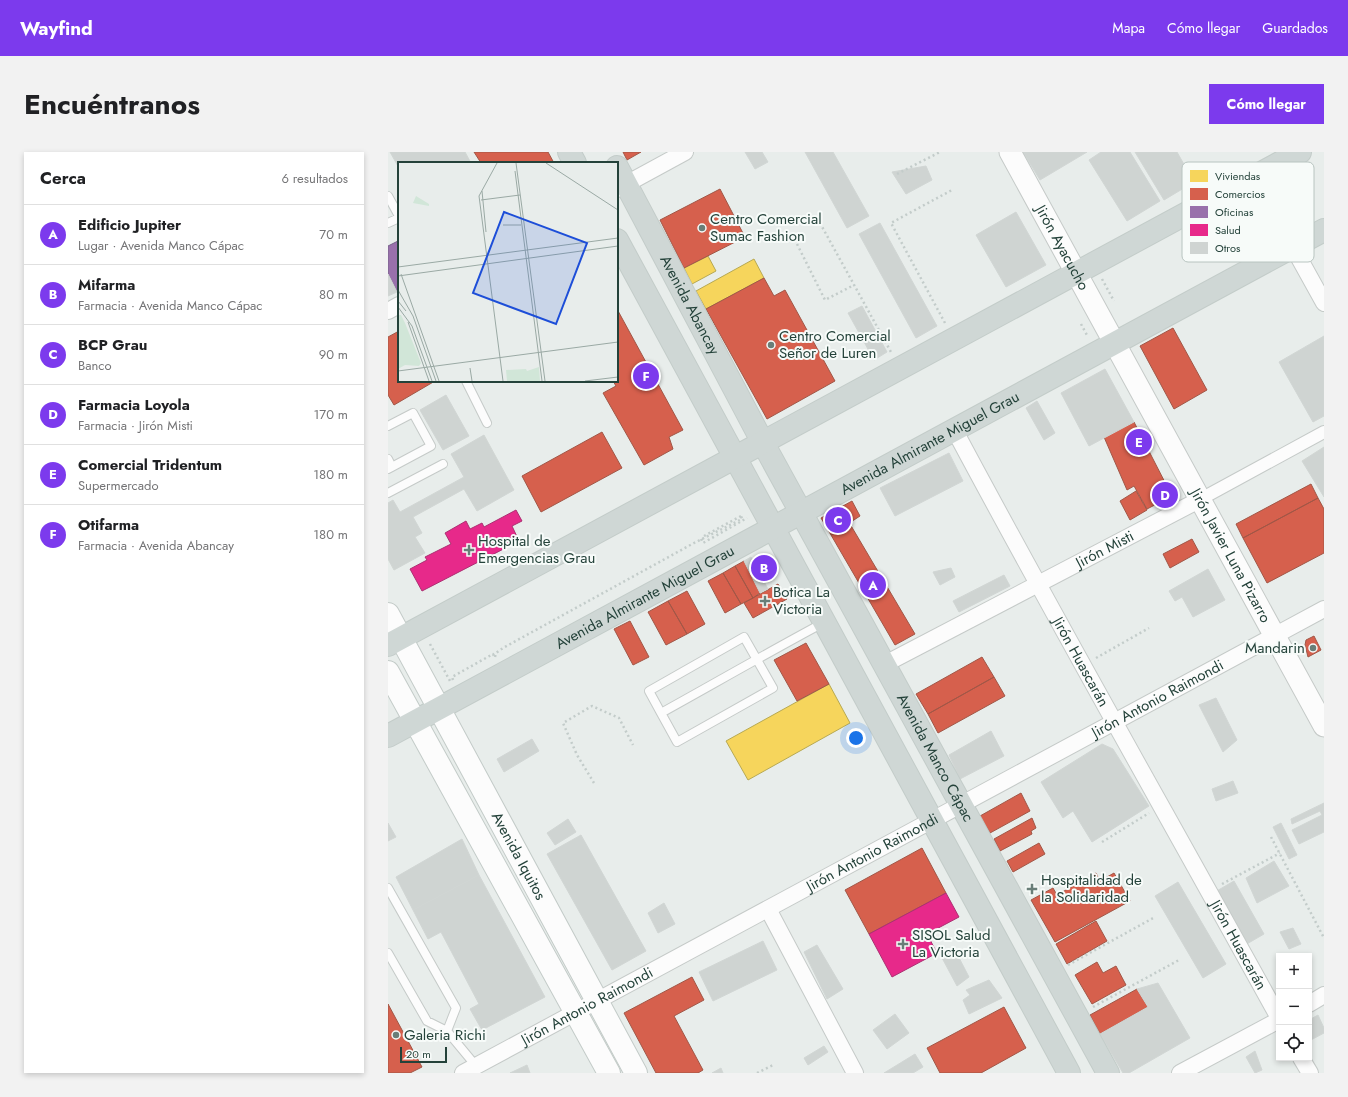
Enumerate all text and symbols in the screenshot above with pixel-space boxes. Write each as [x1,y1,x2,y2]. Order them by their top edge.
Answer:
text: Wayfind [20,15,93,42]
text: Mapa [1112,18,1145,38]
text: Cómo llegar [1167,18,1240,38]
text: Guardados [1262,18,1328,38]
text: Encuéntranos [24,84,200,125]
button: Cómo llegar [1209,84,1324,124]
inset map [398,162,618,382]
legend [1182,162,1314,262]
text: Cerca [40,166,86,190]
text: Viviendas [1215,168,1261,184]
text: 6 resultados [281,169,348,188]
text: Comercios [1215,186,1266,202]
street label: Jirón Ayacucho [1029,199,1095,294]
text: Oficinas [1215,204,1254,220]
place label: Centro Comercial Sumac Fashion [710,208,822,247]
text: Edificio Jupiter [78,214,181,236]
text: Salud [1215,222,1241,238]
marker: Centro Comercial Sumac Fashion [697,223,707,233]
text: A [48,225,58,244]
text: 70 m [319,225,348,244]
text: Lugar · Avenida Manco Cápac [78,236,244,255]
text: Otros [1215,240,1241,256]
street label: Avenida Abancay [655,251,726,359]
text: Mifarma [78,274,135,296]
text: B [49,285,57,304]
text: 80 m [319,285,348,304]
text: Farmacia · Avenida Manco Cápac [78,296,263,315]
place label: Centro Comercial Señor de Luren [779,325,891,364]
text: BCP Grau [78,334,147,356]
marker: Centro Comercial Señor de Luren [766,340,776,350]
text: C [48,345,58,364]
text: 90 m [319,345,348,364]
text: Banco [78,356,112,375]
pin: F [633,361,659,391]
street label: Avenida Almirante Miguel Grau [836,386,1023,500]
text: Farmacia Loyola [78,394,190,416]
text: D [48,405,58,424]
text: 170 m [313,405,348,424]
text: Farmacia · Jirón Misti [78,416,193,435]
pin: E [1126,427,1152,457]
text: Comercial Tridentum [78,454,222,476]
text: E [49,465,57,484]
text: 180 m [313,465,348,484]
text: Supermercado [78,476,159,495]
pin: D [1152,480,1178,510]
street label: Jirón Javier Luna Pizarro [1184,483,1276,627]
pin: C [825,505,851,535]
text: Otifarma [78,514,139,536]
text: F [49,525,57,544]
text: 180 m [313,525,348,544]
street label: Jirón Misti [1070,525,1138,574]
place label: Hospital de Emergencias Grau [478,530,595,569]
text: Farmacia · Avenida Abancay [78,536,234,555]
street label: Avenida Almirante Miguel Grau [551,540,738,655]
marker: Hospital de Emergencias Grau [463,544,475,556]
pin: B [751,553,777,583]
pin: A [860,570,886,600]
place label: Botica La Victoria [773,581,830,620]
marker: Botica La Victoria [760,596,770,606]
street label: Jirón Huascarán [1046,611,1115,711]
place label: Mandarin [1245,637,1305,659]
marker: Mandarin [1308,643,1318,653]
street label: Jirón Antonio Raimondi [1086,654,1227,744]
street label: Avenida Manco Cápac [891,690,979,826]
your location [846,728,866,748]
street label: Avenida Iquitos [486,808,552,904]
street label: Jirón Antonio Raimondi [801,808,942,898]
place label: Hospitalidad de la Solidaridad [1041,869,1142,908]
marker: Hospitalidad de la Solidaridad [1026,883,1038,895]
street label: Jirón Huascarán [1204,894,1272,994]
place label: SISOL Salud La Victoria [912,924,991,963]
marker: SISOL Salud La Victoria [897,938,909,950]
map controls [1276,953,1312,1061]
button: + [1276,953,1312,989]
street label: Jirón Antonio Raimondi [515,962,657,1052]
button: − [1276,989,1312,1025]
place label: Galeria Richi [404,1024,486,1046]
button: locate [1276,1025,1312,1061]
marker: Galeria Richi [391,1030,401,1040]
scale bar [400,1045,447,1064]
text: 20 m [406,1046,431,1062]

